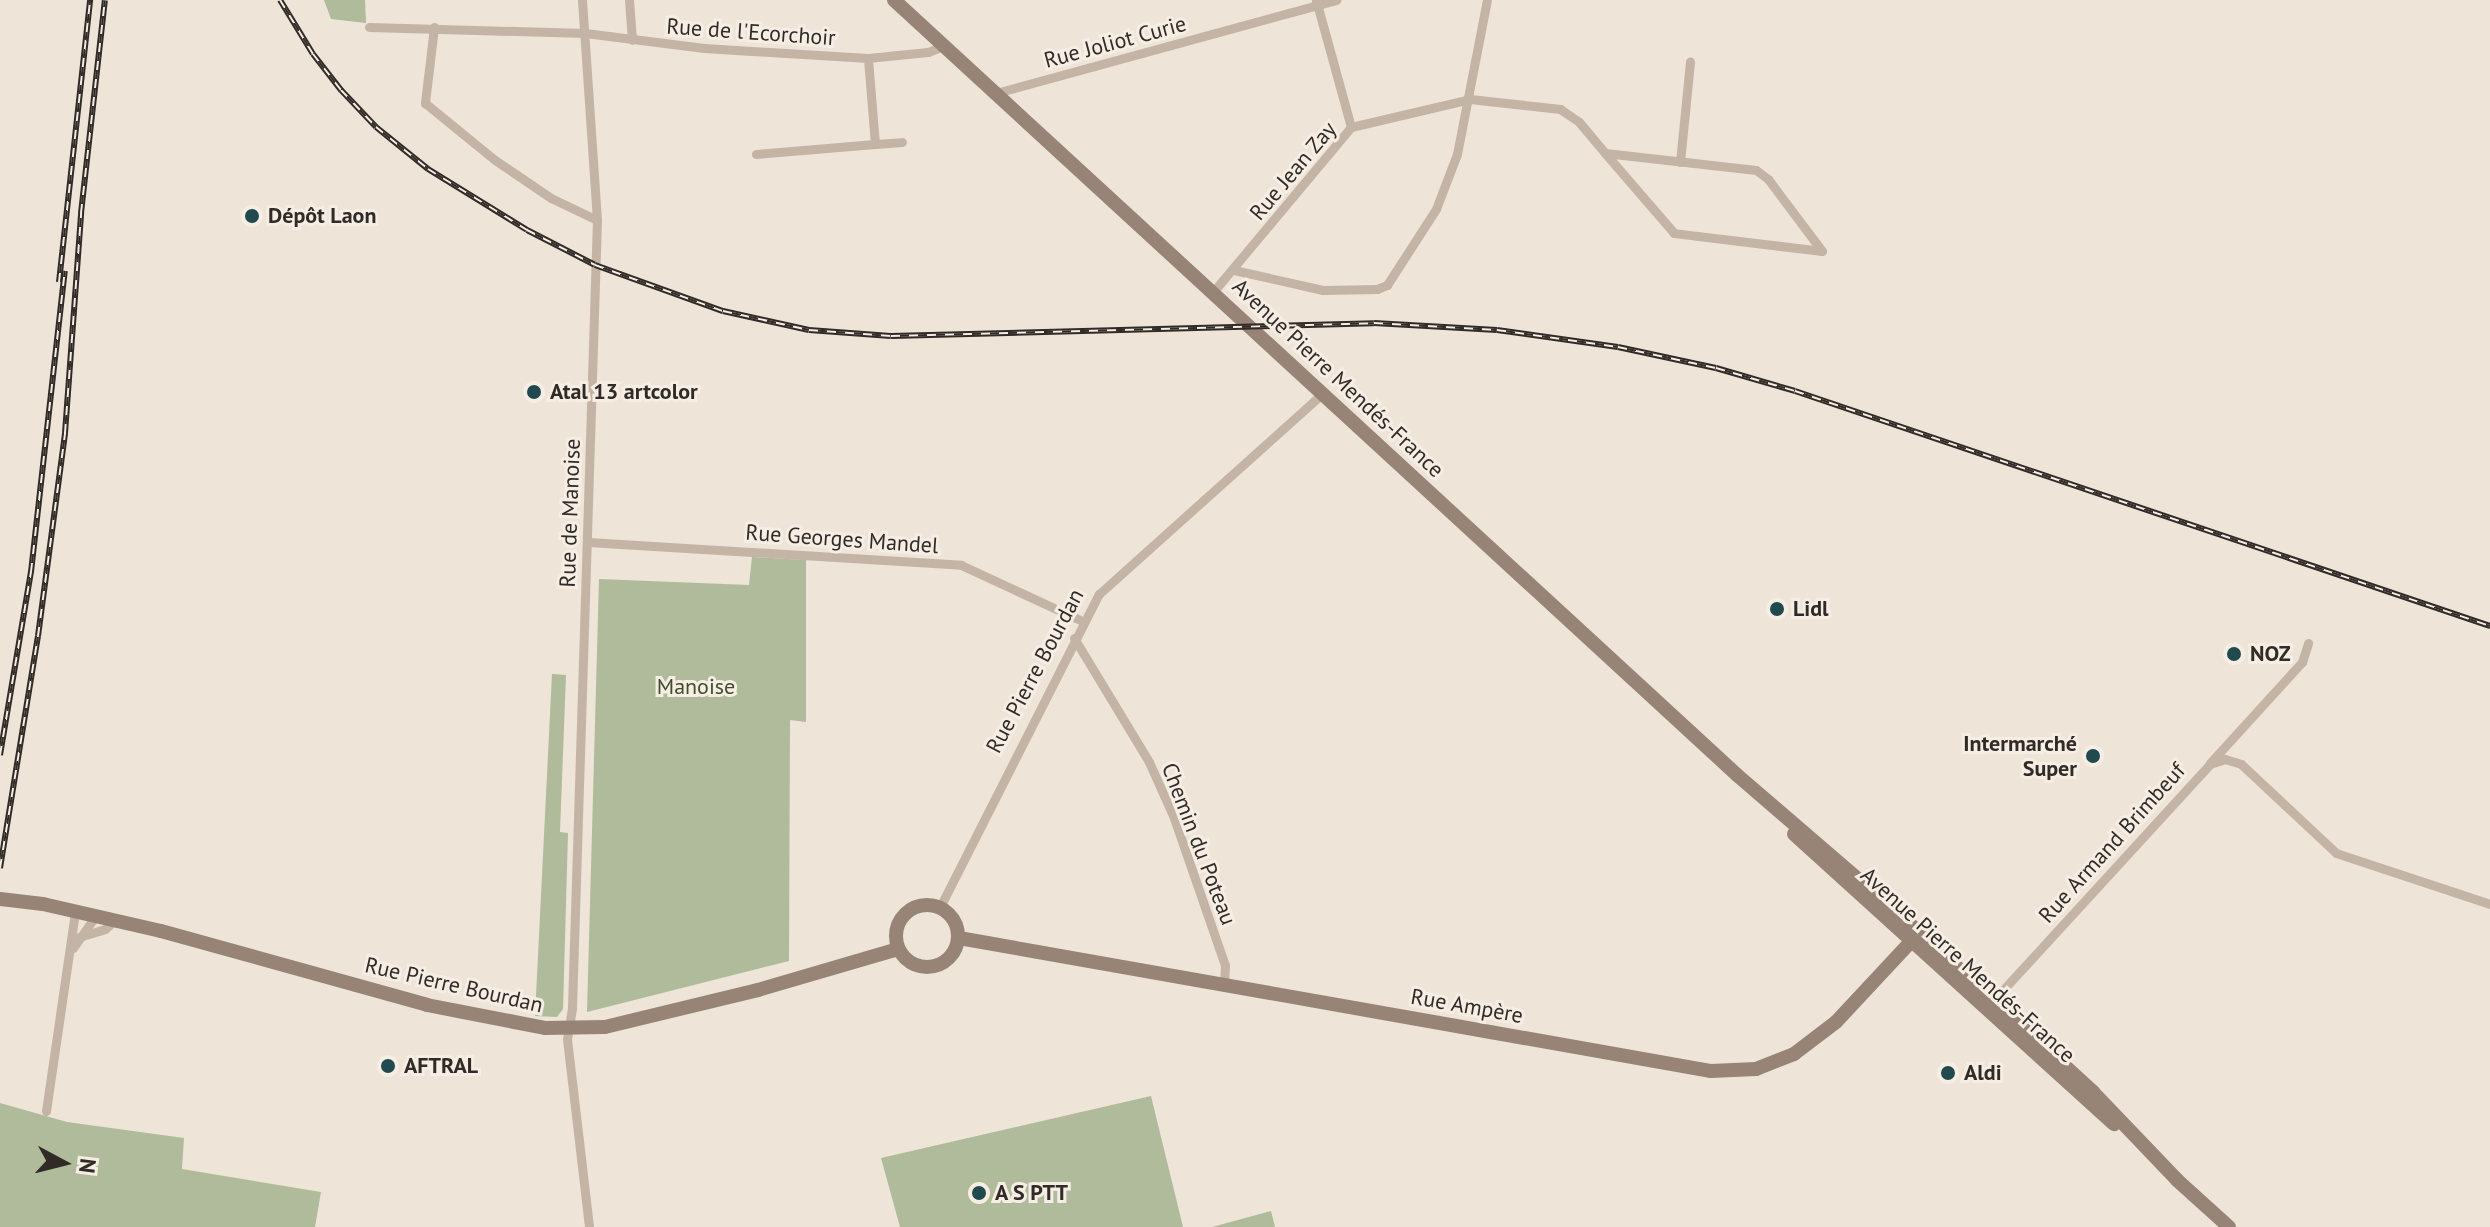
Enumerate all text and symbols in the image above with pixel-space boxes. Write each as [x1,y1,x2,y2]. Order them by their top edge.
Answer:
street label: Rue Joliot Curie [1041,10,1189,74]
street label: Rue de l'Ecorchoir [666,13,836,51]
street label: Rue Jean Zay [1244,116,1342,226]
place label: Dépôt Laon [268,203,376,229]
marker: Dépôt Laon [243,207,261,225]
street label: Avenue Pierre Mendés-France [1227,273,1449,483]
place label: Atal 13 artcolor [550,379,698,405]
marker: Atal 13 artcolor [525,383,543,401]
street label: Rue de Manoise [554,438,586,588]
street label: Rue Georges Mandel [745,519,939,559]
street label: Rue Pierre Bourdan [981,584,1089,758]
place label: Lidl [1793,596,1829,622]
marker: Lidl [1768,600,1786,618]
place label: NOZ [2250,641,2291,667]
marker: NOZ [2225,645,2243,663]
park label: Manoise [657,674,735,700]
place label: Intermarché Super [1963,730,2077,782]
marker: Intermarché Super [2084,747,2102,765]
street label: Rue Armand Brimbeuf [2033,757,2191,929]
street label: Chemin du Poteau [1156,759,1242,929]
street label: Avenue Pierre Mendés-France [1855,862,2081,1068]
street label: Rue Pierre Bourdan [362,952,546,1018]
street label: Rue Ampère [1408,983,1526,1029]
place label: AFTRAL [404,1053,478,1079]
marker: AFTRAL [379,1057,397,1075]
place label: Aldi [1964,1060,2002,1086]
marker: Aldi [1939,1064,1957,1082]
north arrow [24,1123,104,1203]
text: N [73,1157,103,1175]
place label: A S PTT [995,1180,1069,1206]
marker: A S PTT [970,1184,988,1202]

